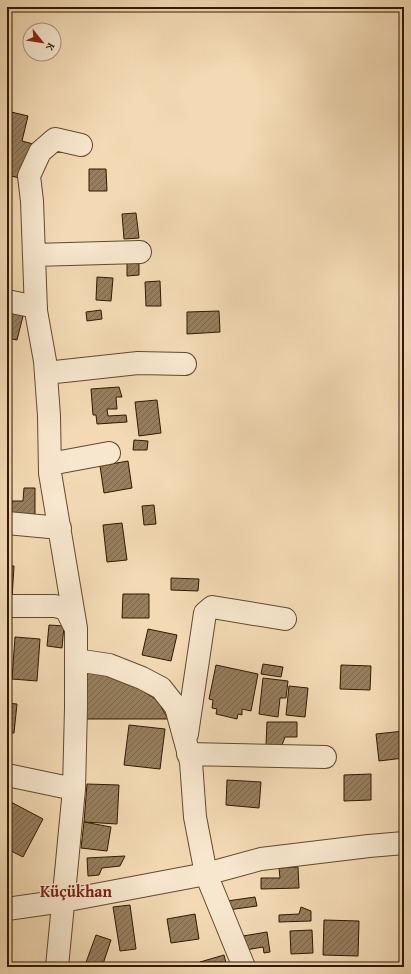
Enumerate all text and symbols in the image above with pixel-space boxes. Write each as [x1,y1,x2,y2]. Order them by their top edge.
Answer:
north arrow [22,22,62,62]
text: K [42,40,59,54]
district label: Küçükhan [40,879,113,903]

